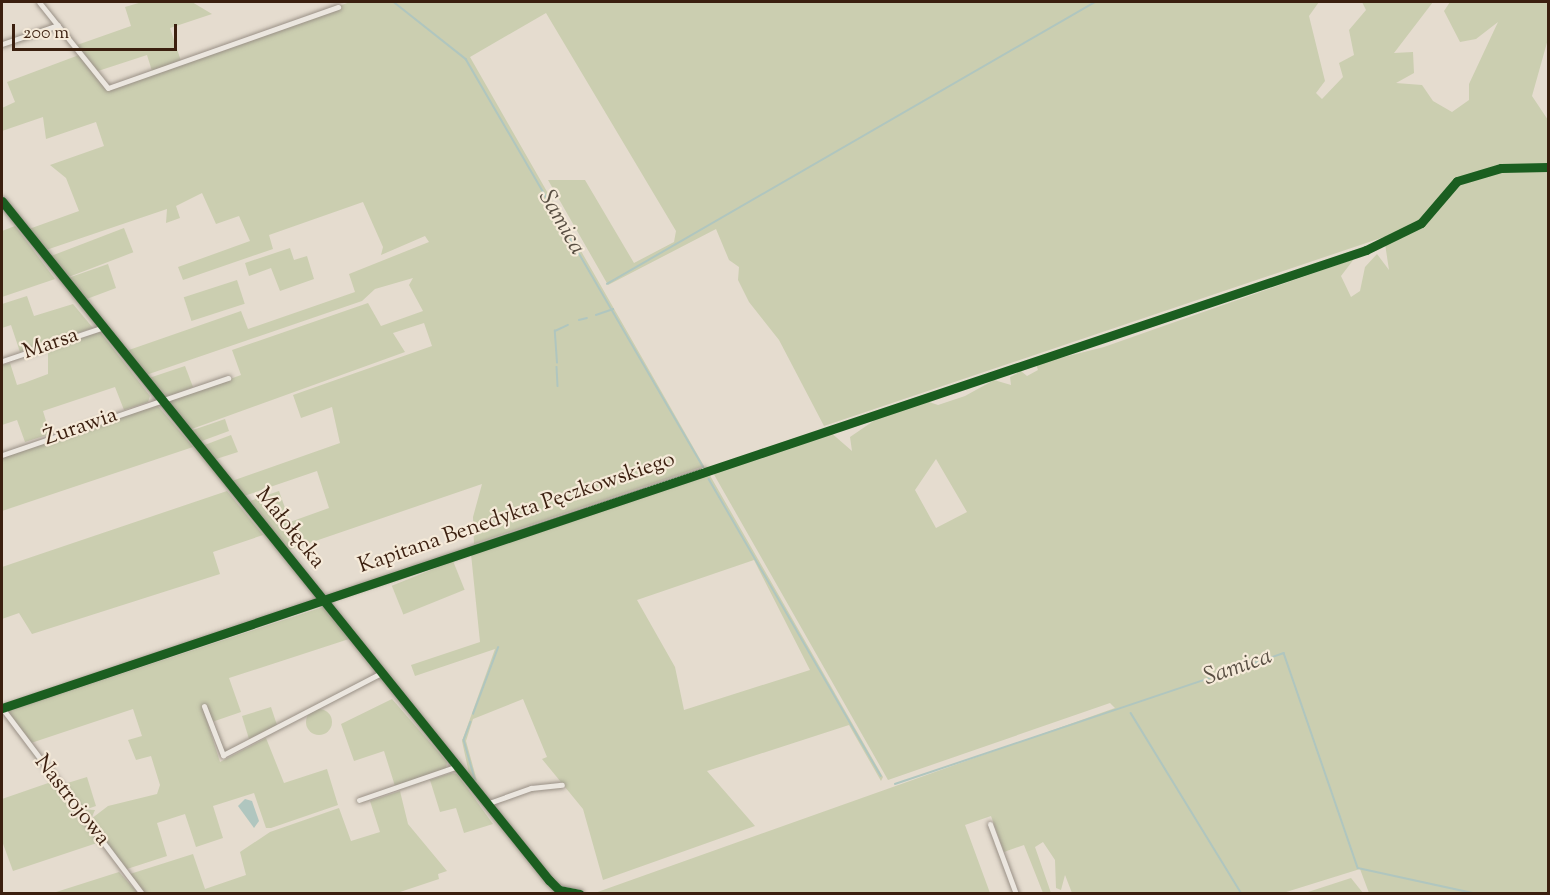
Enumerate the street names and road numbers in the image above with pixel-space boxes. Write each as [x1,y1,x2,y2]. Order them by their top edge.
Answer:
street label: Marsa [20,323,82,367]
street label: Żurawia [41,403,121,453]
street label: Kapitana Benedykta Pęczkowskiego [355,447,679,581]
street label: Małołęcka [248,483,330,575]
street label: Nastrojowa [27,750,115,852]

